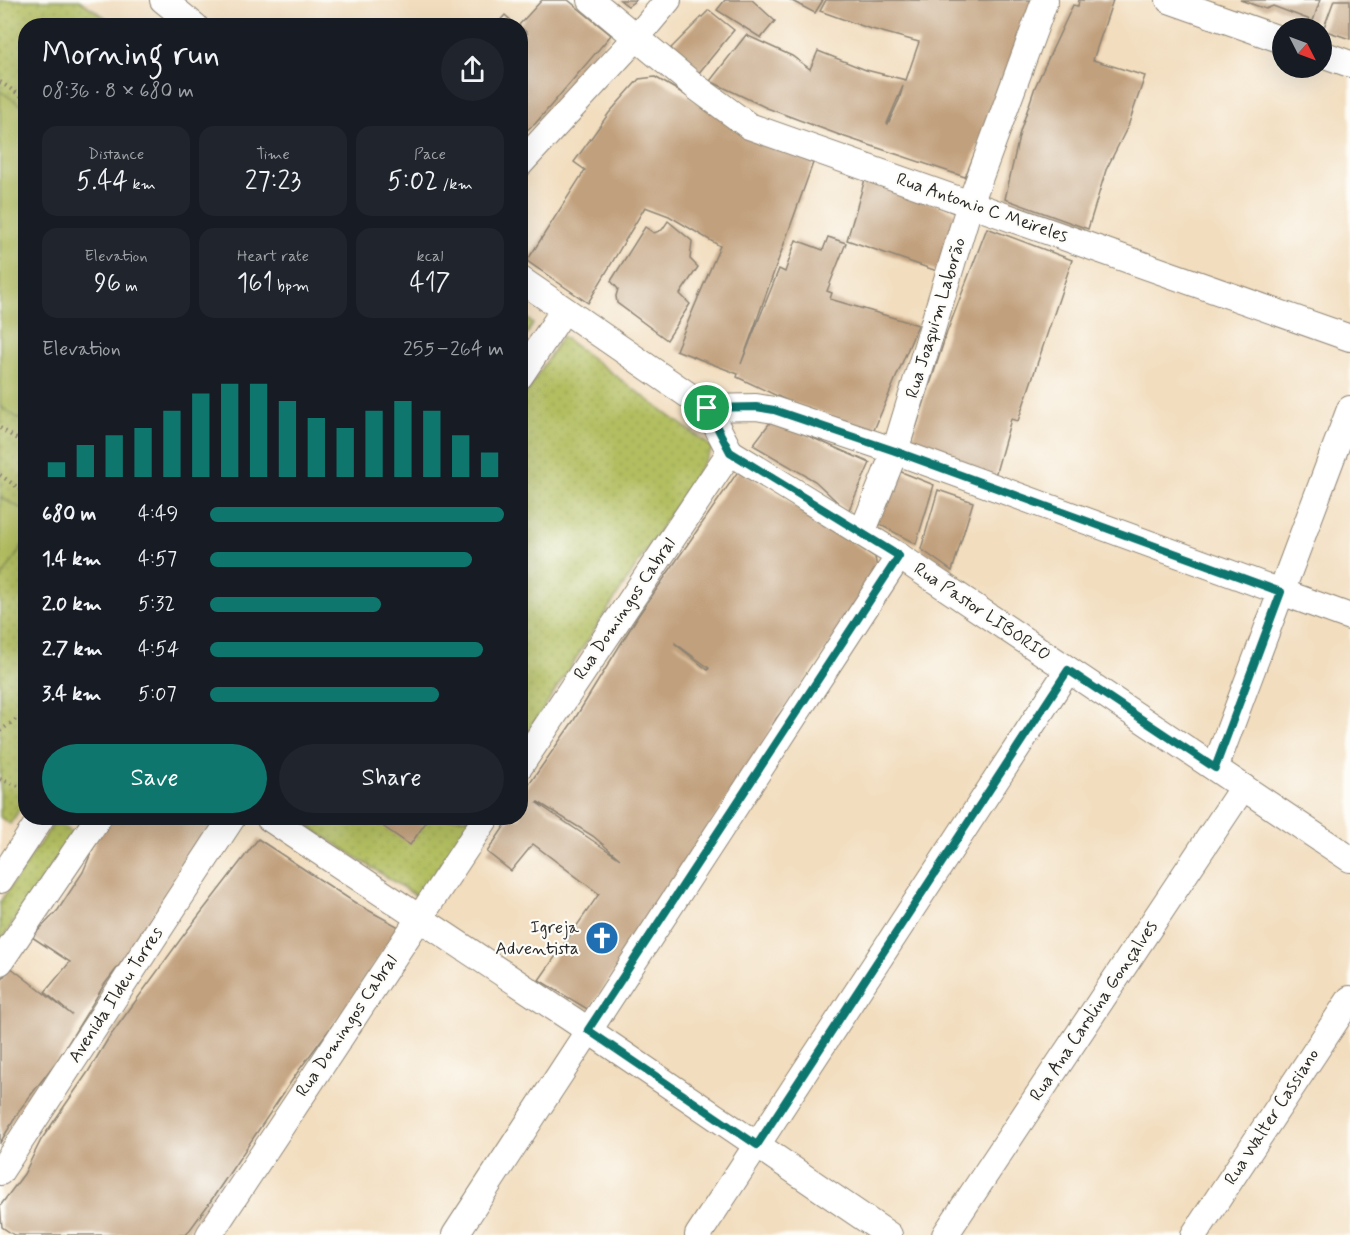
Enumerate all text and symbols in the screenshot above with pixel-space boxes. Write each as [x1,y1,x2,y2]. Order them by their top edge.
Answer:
north arrow [1272,18,1332,78]
map controls [1272,18,1332,78]
text: Morning run [42,33,220,77]
button: share [441,38,504,101]
text: 08:36 · 8 × 680 m [42,78,194,105]
text: Distance [88,144,144,165]
text: Time [256,144,290,165]
text: Pace [414,144,446,165]
text: 5.44 [76,165,128,199]
text: 27:23 [245,165,301,199]
text: 5:02 [387,165,438,199]
street label: Rua Antonio C Meireles [893,167,1071,249]
text: km [128,174,156,195]
text: /km [438,174,473,195]
street label: Rua Joaquim Laborão [900,235,972,401]
text: Elevation [85,246,148,267]
text: Heart rate [237,246,309,267]
text: kcal [417,246,443,267]
text: 96 [94,267,121,301]
text: 161 [237,267,273,301]
text: 417 [410,267,450,301]
text: m [121,276,138,297]
text: bpm [273,276,309,297]
text: Elevation [42,336,121,363]
text: 255–264 m [403,336,504,363]
pin [681,382,732,433]
icon: arrive [690,391,723,424]
text: 680 m [42,501,97,528]
text: 4:49 [138,501,179,528]
street label: Rua Domingos Cabral [568,533,682,685]
text: 1.4 km [42,546,101,573]
text: 4:57 [138,546,177,573]
street label: Rua Pastor LIBORIO [909,557,1055,667]
text: 2.0 km [42,591,102,618]
text: 5:32 [138,591,175,618]
text: 2.7 km [42,636,103,663]
text: 4:54 [138,636,179,663]
text: 3.4 km [42,681,101,708]
text: 5:07 [138,681,177,708]
button: Save [42,744,267,813]
button: Share [279,744,504,813]
place label: Igreja Adventista [495,916,579,961]
street label: Rua Ana Carolina Gonçalves [1025,916,1163,1106]
church icon: Igreja Adventista [584,920,620,956]
street label: Avenida Ildeu Torres [63,922,169,1068]
street label: Rua Domingos Cabral [290,950,404,1102]
street label: Rua Walter Cassiano [1219,1044,1325,1190]

